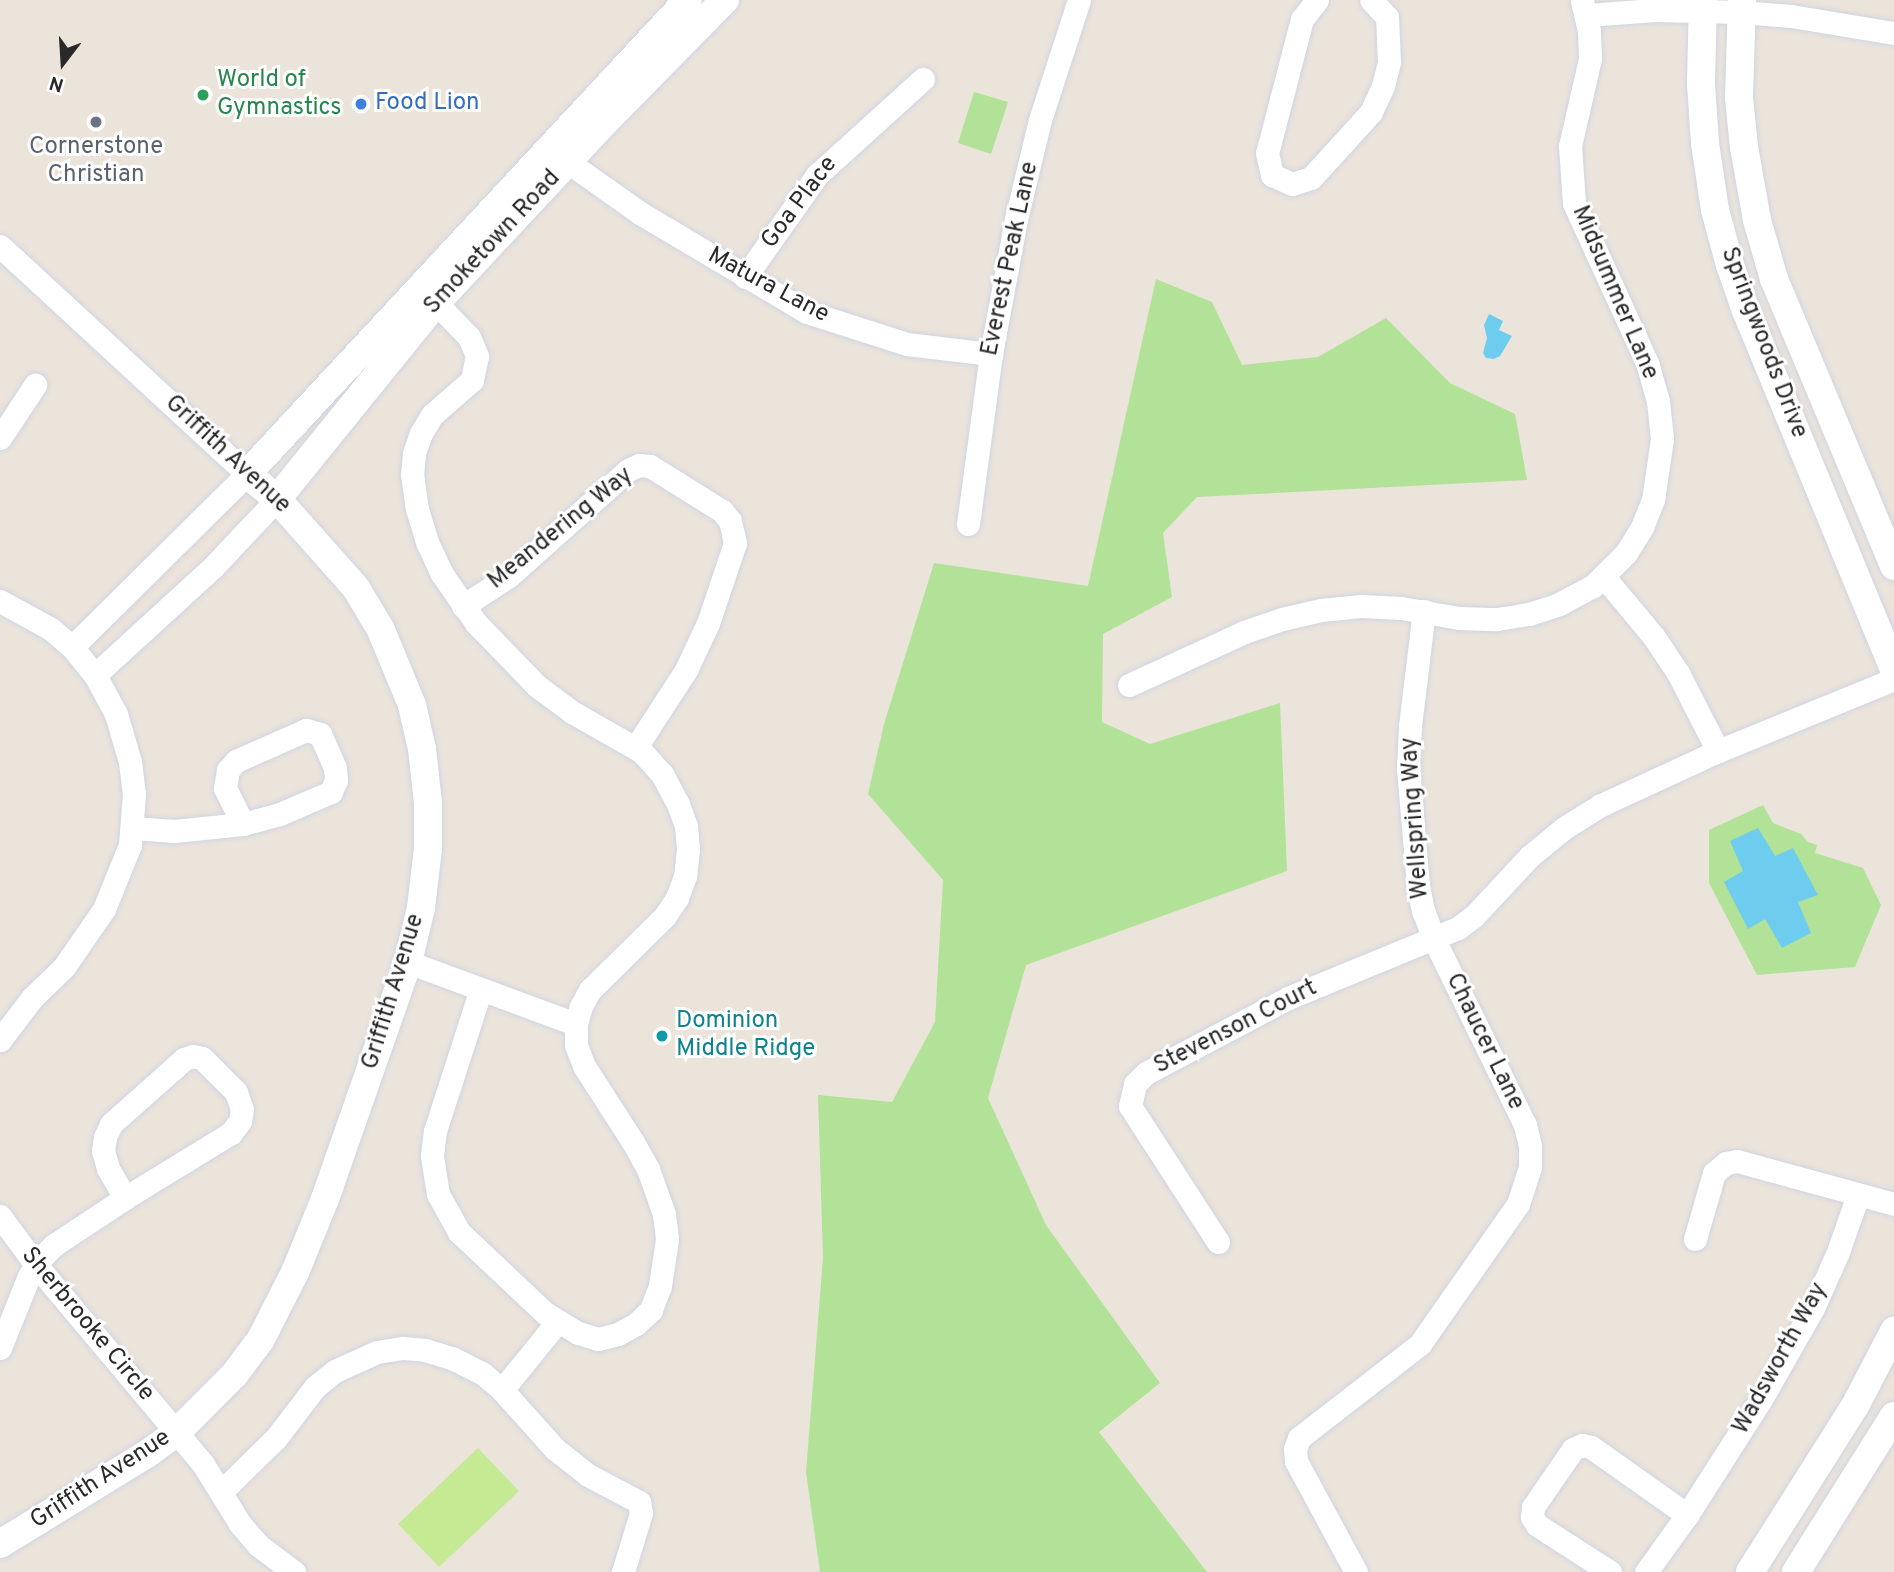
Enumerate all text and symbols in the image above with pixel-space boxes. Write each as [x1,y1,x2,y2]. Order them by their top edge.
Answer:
north arrow [28,28,98,98]
place label: World of Gymnastics [217,67,342,123]
text: N [47,70,67,97]
marker: World of Gymnastics [195,87,211,103]
place label: Food Lion [375,90,480,118]
marker: Food Lion [353,96,369,112]
marker: Cornerstone Christian [88,114,104,130]
place label: Cornerstone Christian [29,134,163,190]
street label: Goa Place [756,151,844,255]
street label: Everest Peak Lane [976,159,1046,359]
street label: Smoketown Road [419,165,567,321]
street label: Midsummer Lane [1564,202,1664,384]
street label: Matura Lane [702,242,834,330]
street label: Springwoods Drive [1713,243,1813,443]
street label: Griffith Avenue [158,389,296,521]
street label: Meandering Way [482,462,640,596]
street label: Wellspring Way [1396,736,1436,900]
street label: Griffith Avenue [357,910,431,1074]
street label: Chaucer Lane [1438,969,1530,1115]
street label: Stevenson Court [1150,975,1322,1081]
place label: Dominion Middle Ridge [676,1008,815,1064]
marker: Dominion Middle Ridge [654,1028,670,1044]
street label: Sherbrooke Circle [14,1242,160,1408]
street label: Wadsworth Way [1727,1278,1835,1440]
street label: Griffith Avenue [25,1424,177,1536]

